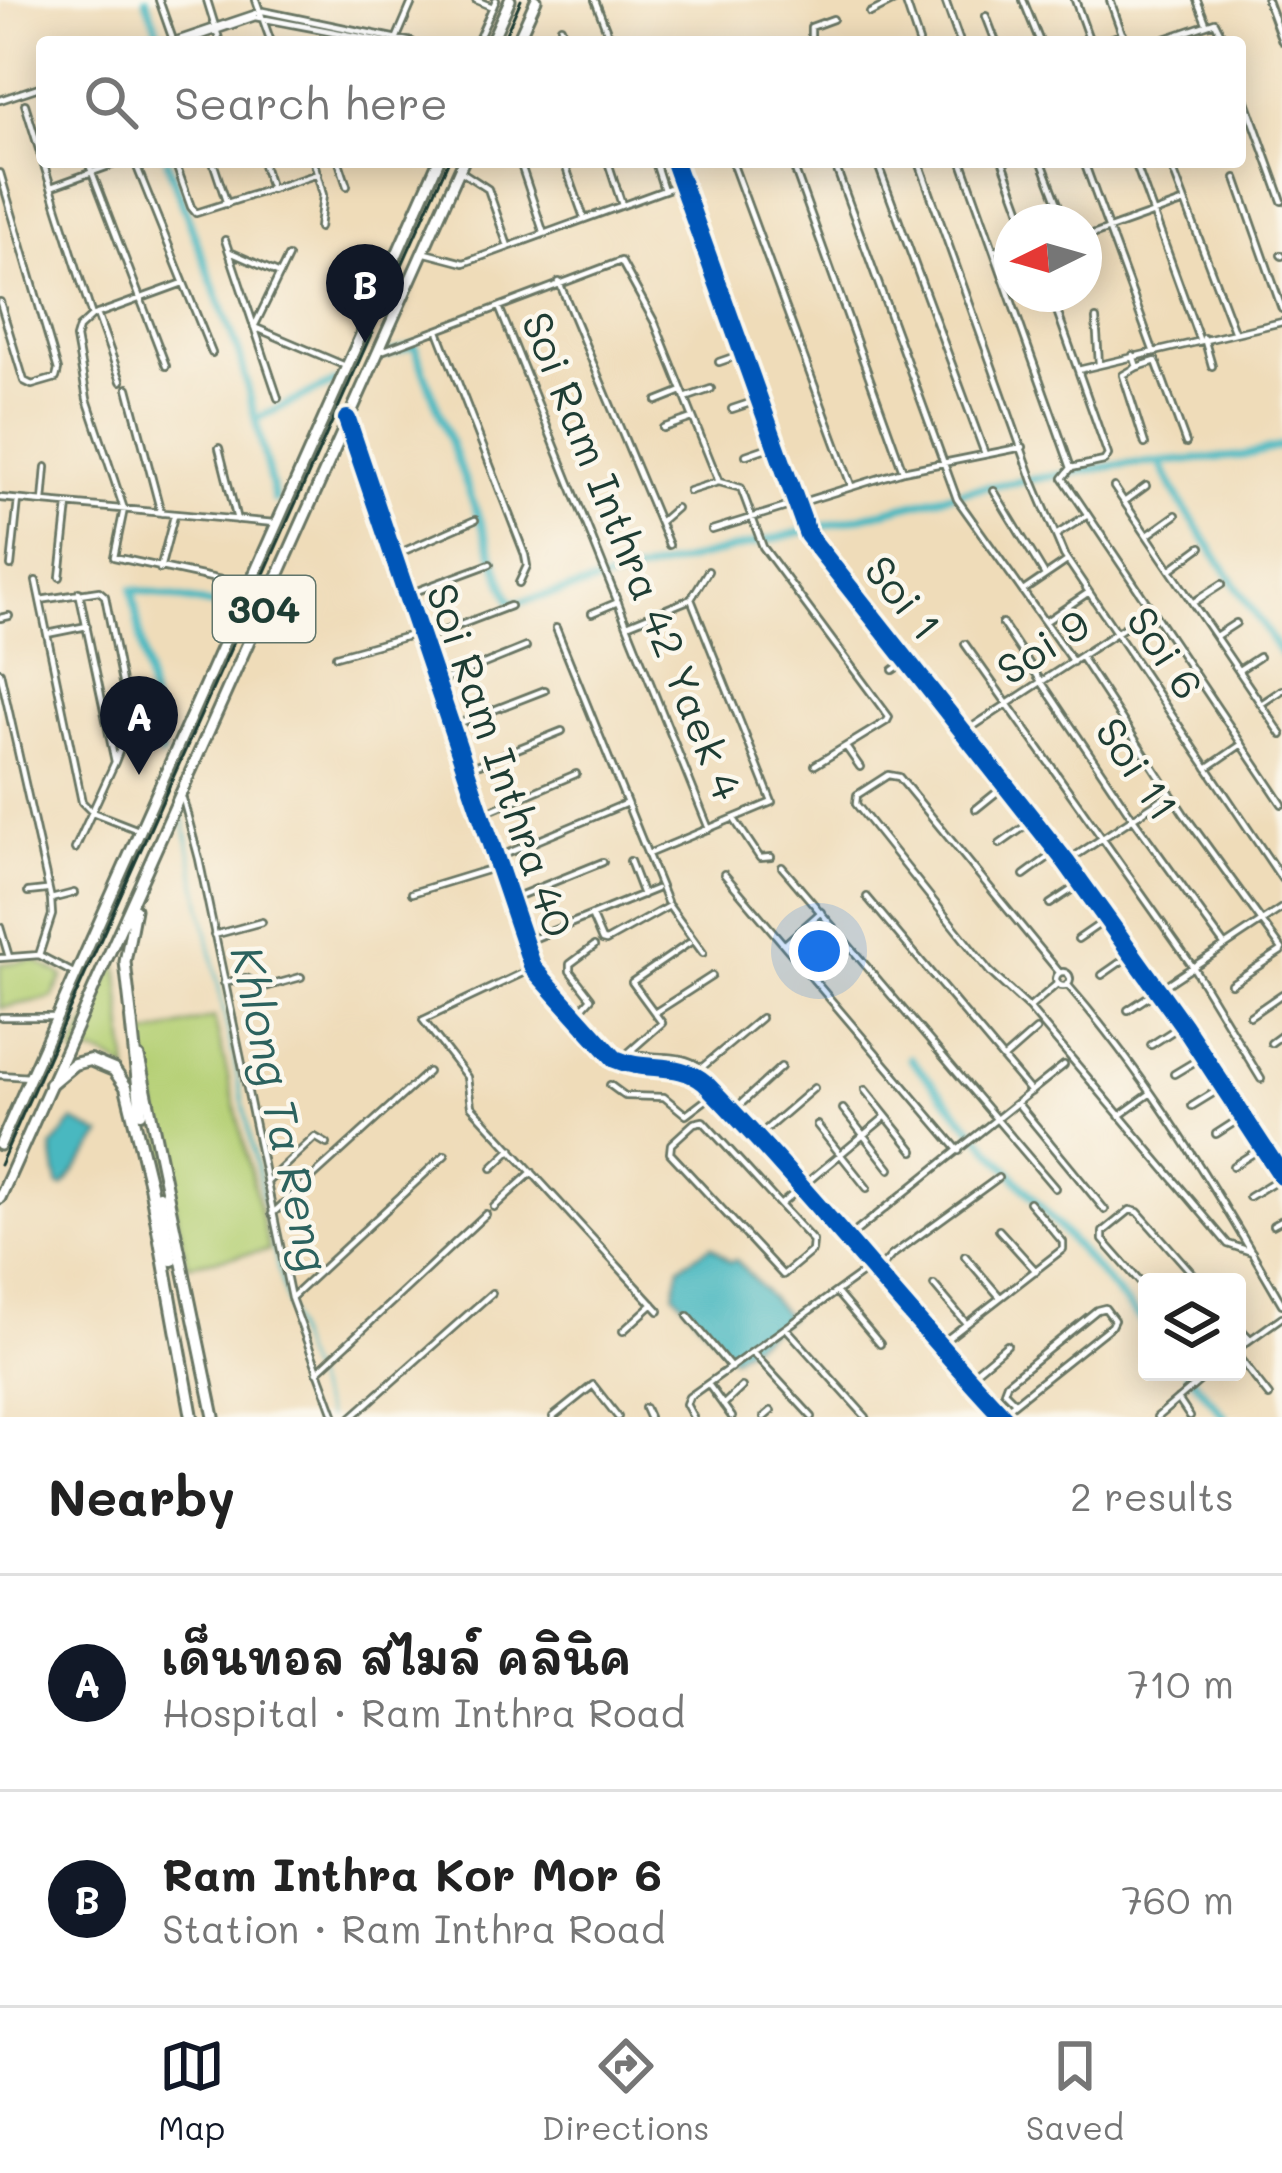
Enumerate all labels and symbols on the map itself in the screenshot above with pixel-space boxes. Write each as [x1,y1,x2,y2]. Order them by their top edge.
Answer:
north arrow [994,204,1102,312]
pin: B [326,244,404,343]
street label: Soi Ram Inthra 42 Yaek 4 [510,304,757,808]
street label: Soi 1 [853,543,955,651]
road number: 304 [213,576,315,642]
street label: Soi Ram Inthra 40 [415,576,588,943]
street label: Soi 6 [1115,595,1217,709]
street label: Soi 9 [985,596,1099,696]
pin: A [100,676,178,775]
street label: Soi 11 [1084,706,1192,830]
your location [789,921,849,981]
water label: Khlong Ta Reng [219,941,345,1277]

